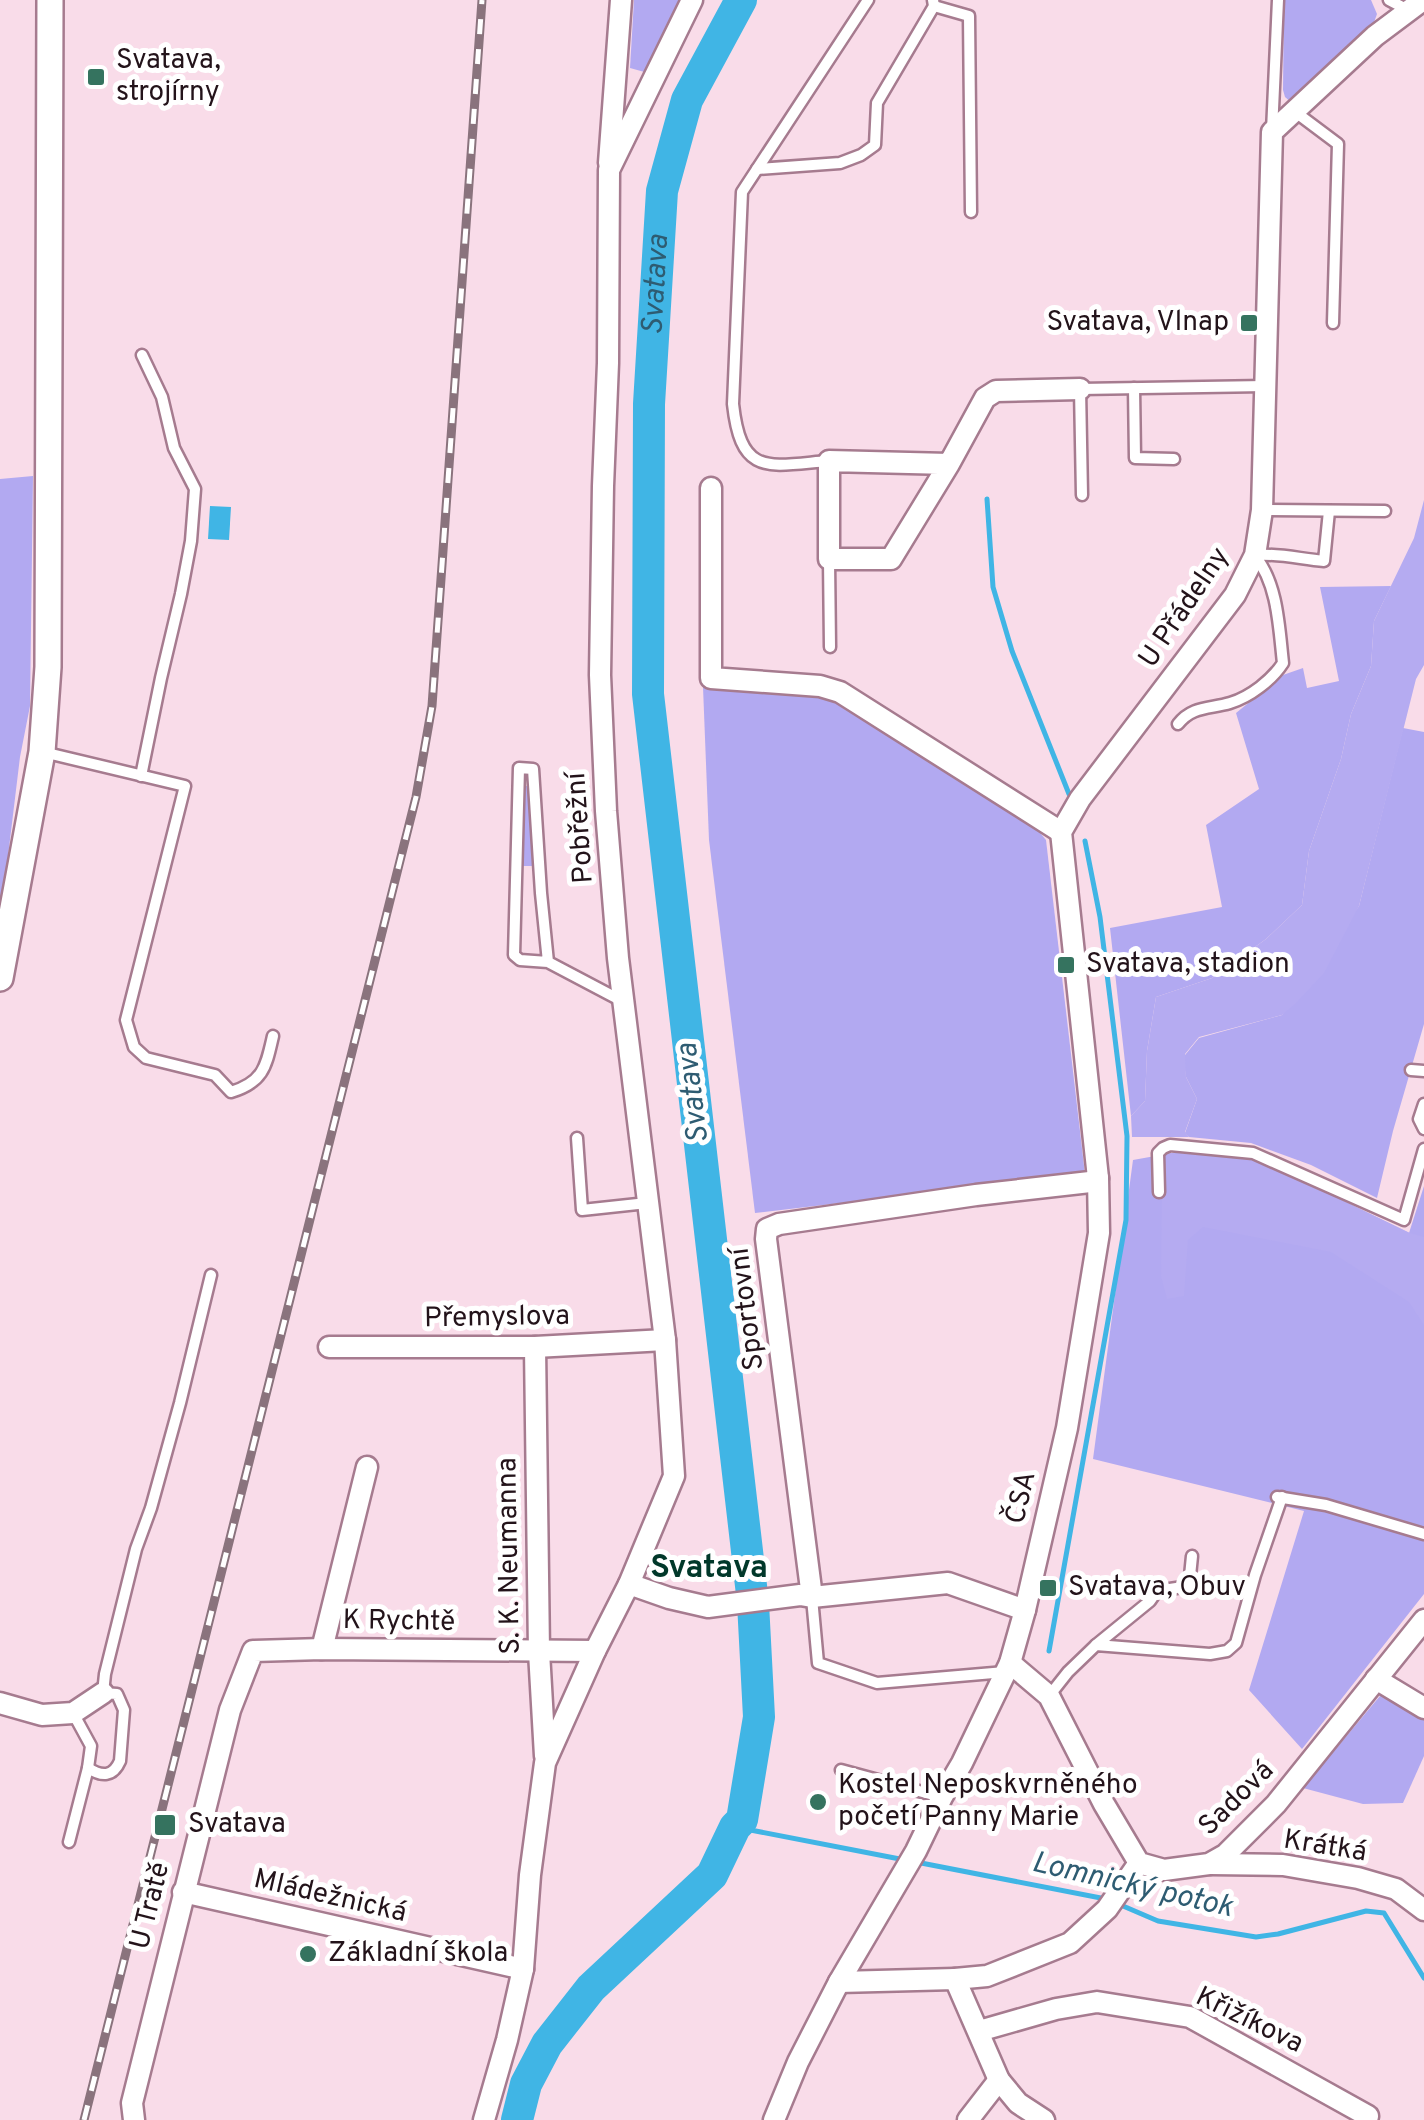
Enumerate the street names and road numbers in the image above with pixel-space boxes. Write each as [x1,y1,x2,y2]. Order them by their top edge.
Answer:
street label: U Přádelny [1132,541,1238,675]
street label: Pobřežní [559,768,603,885]
street label: Sportovní [722,1243,773,1372]
street label: Přemyslova [424,1299,570,1337]
street label: S. K. Neumanna [490,1457,530,1655]
street label: ČSA [997,1468,1045,1528]
street label: K Rychtě [342,1603,456,1641]
street label: Sadová [1192,1754,1282,1844]
street label: Krátká [1281,1823,1369,1871]
street label: U Tratě [123,1859,179,1953]
street label: Mládežnická [250,1862,410,1932]
street label: Křižíkova [1189,1979,1309,2063]

